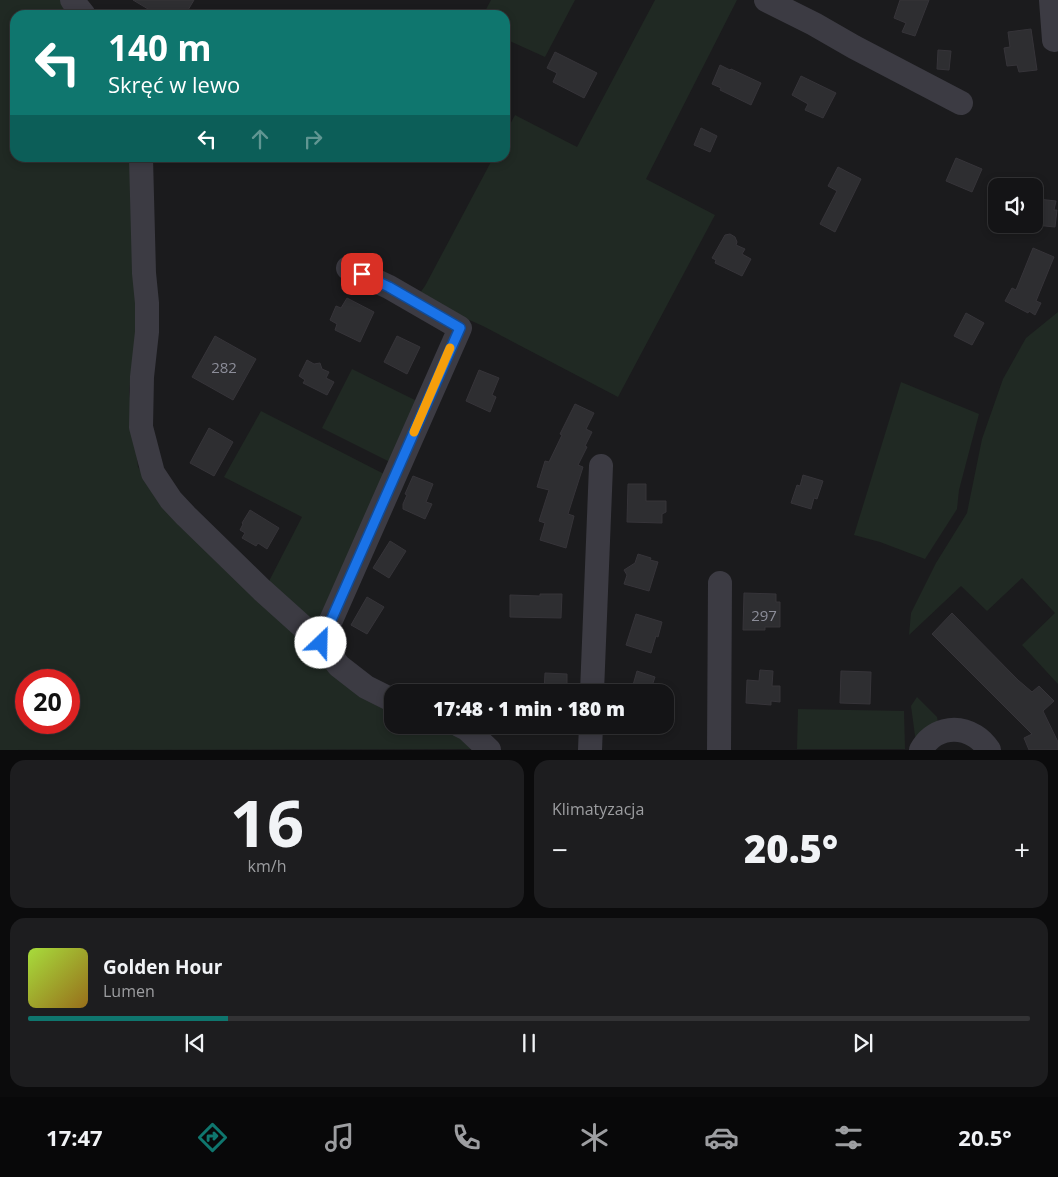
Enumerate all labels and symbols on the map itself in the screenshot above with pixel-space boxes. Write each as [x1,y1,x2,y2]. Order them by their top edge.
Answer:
pin [341,253,383,295]
house number: 282 [211,357,237,377]
house number: 297 [751,605,777,625]
position arrow [294,616,346,668]
speed limit sign: 20 [15,669,80,734]

